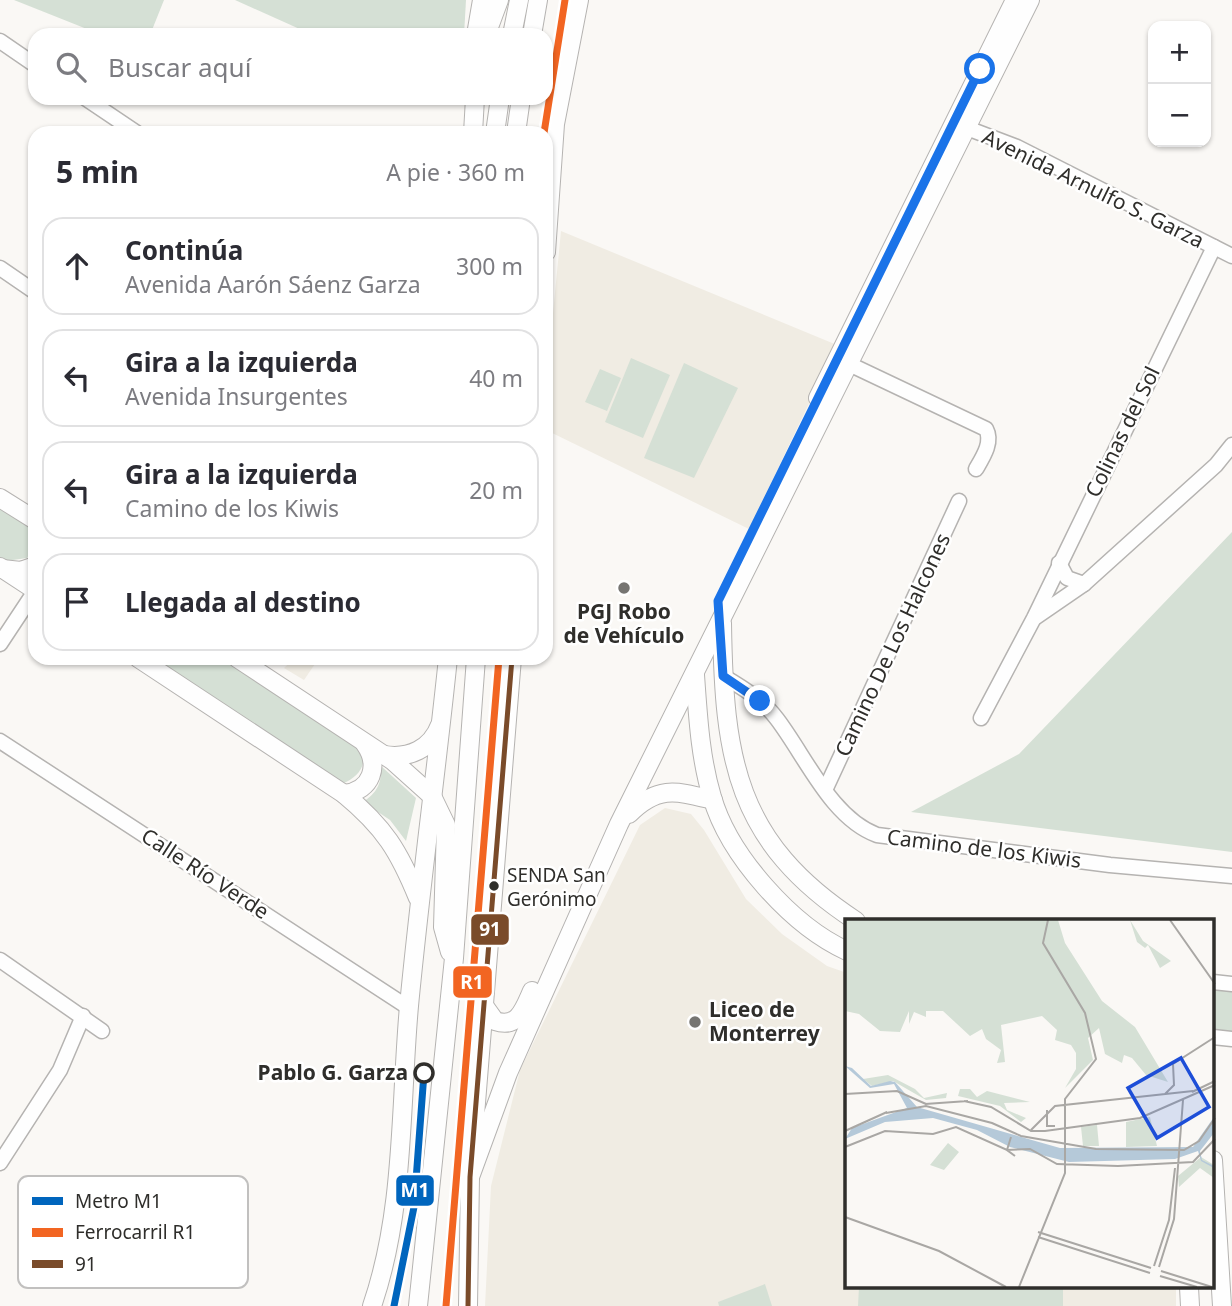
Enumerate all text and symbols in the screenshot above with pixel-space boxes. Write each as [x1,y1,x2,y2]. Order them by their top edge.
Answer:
map controls [1148,21,1211,147]
button: + [1148,21,1211,84]
search box [28,28,553,105]
icon: search [52,48,90,86]
text: Buscar aquí [108,49,251,85]
route start [964,53,995,84]
button: − [1148,84,1211,147]
street label: Avenida Arnulfo S. Garza [978,122,1209,254]
text: 5 min [56,151,139,192]
text: A pie · 360 m [386,156,525,188]
text: Continúa [125,232,243,268]
icon: ahead [58,247,96,285]
text: 300 m [456,250,523,282]
text: Avenida Aarón Sáenz Garza [125,268,421,300]
text: Gira a la izquierda [125,344,358,380]
icon: left [58,359,96,397]
street label: Colinas del Sol [1078,361,1166,502]
text: 40 m [469,362,523,394]
text: Avenida Insurgentes [125,380,348,412]
text: Gira a la izquierda [125,456,358,492]
icon: left [58,471,96,509]
text: 20 m [469,474,523,506]
text: Camino de los Kiwis [125,492,339,524]
street label: Camino De Los Halcones [828,528,956,761]
marker: PGJ Robo de Vehículo [616,580,632,596]
icon: arrive [58,583,96,621]
text: Llegada al destino [125,584,361,620]
place label: PGJ Robo de Vehículo [564,597,684,649]
route end [744,685,775,716]
street label: Calle Río Verde [136,821,275,925]
street label: Camino de los Kiwis [885,822,1083,874]
place label: SENDA San Gerónimo [507,862,606,912]
marker: SENDA San Gerónimo [487,879,501,893]
line badge: 91 [470,913,510,946]
text: 91 [479,916,501,942]
inset map [845,919,1214,1288]
line badge: R1 [452,965,493,999]
text: R1 [460,969,484,995]
place label: Liceo de Monterrey [709,995,820,1047]
marker: Liceo de Monterrey [687,1014,703,1030]
place label: Pablo G. Garza [258,1058,408,1086]
marker: Pablo G. Garza [414,1063,434,1083]
line badge: M1 [395,1174,435,1207]
legend [18,1176,248,1288]
text: M1 [401,1177,429,1203]
text: Metro M1 [75,1188,162,1214]
text: Ferrocarril R1 [75,1219,195,1245]
text: 91 [75,1251,97,1277]

